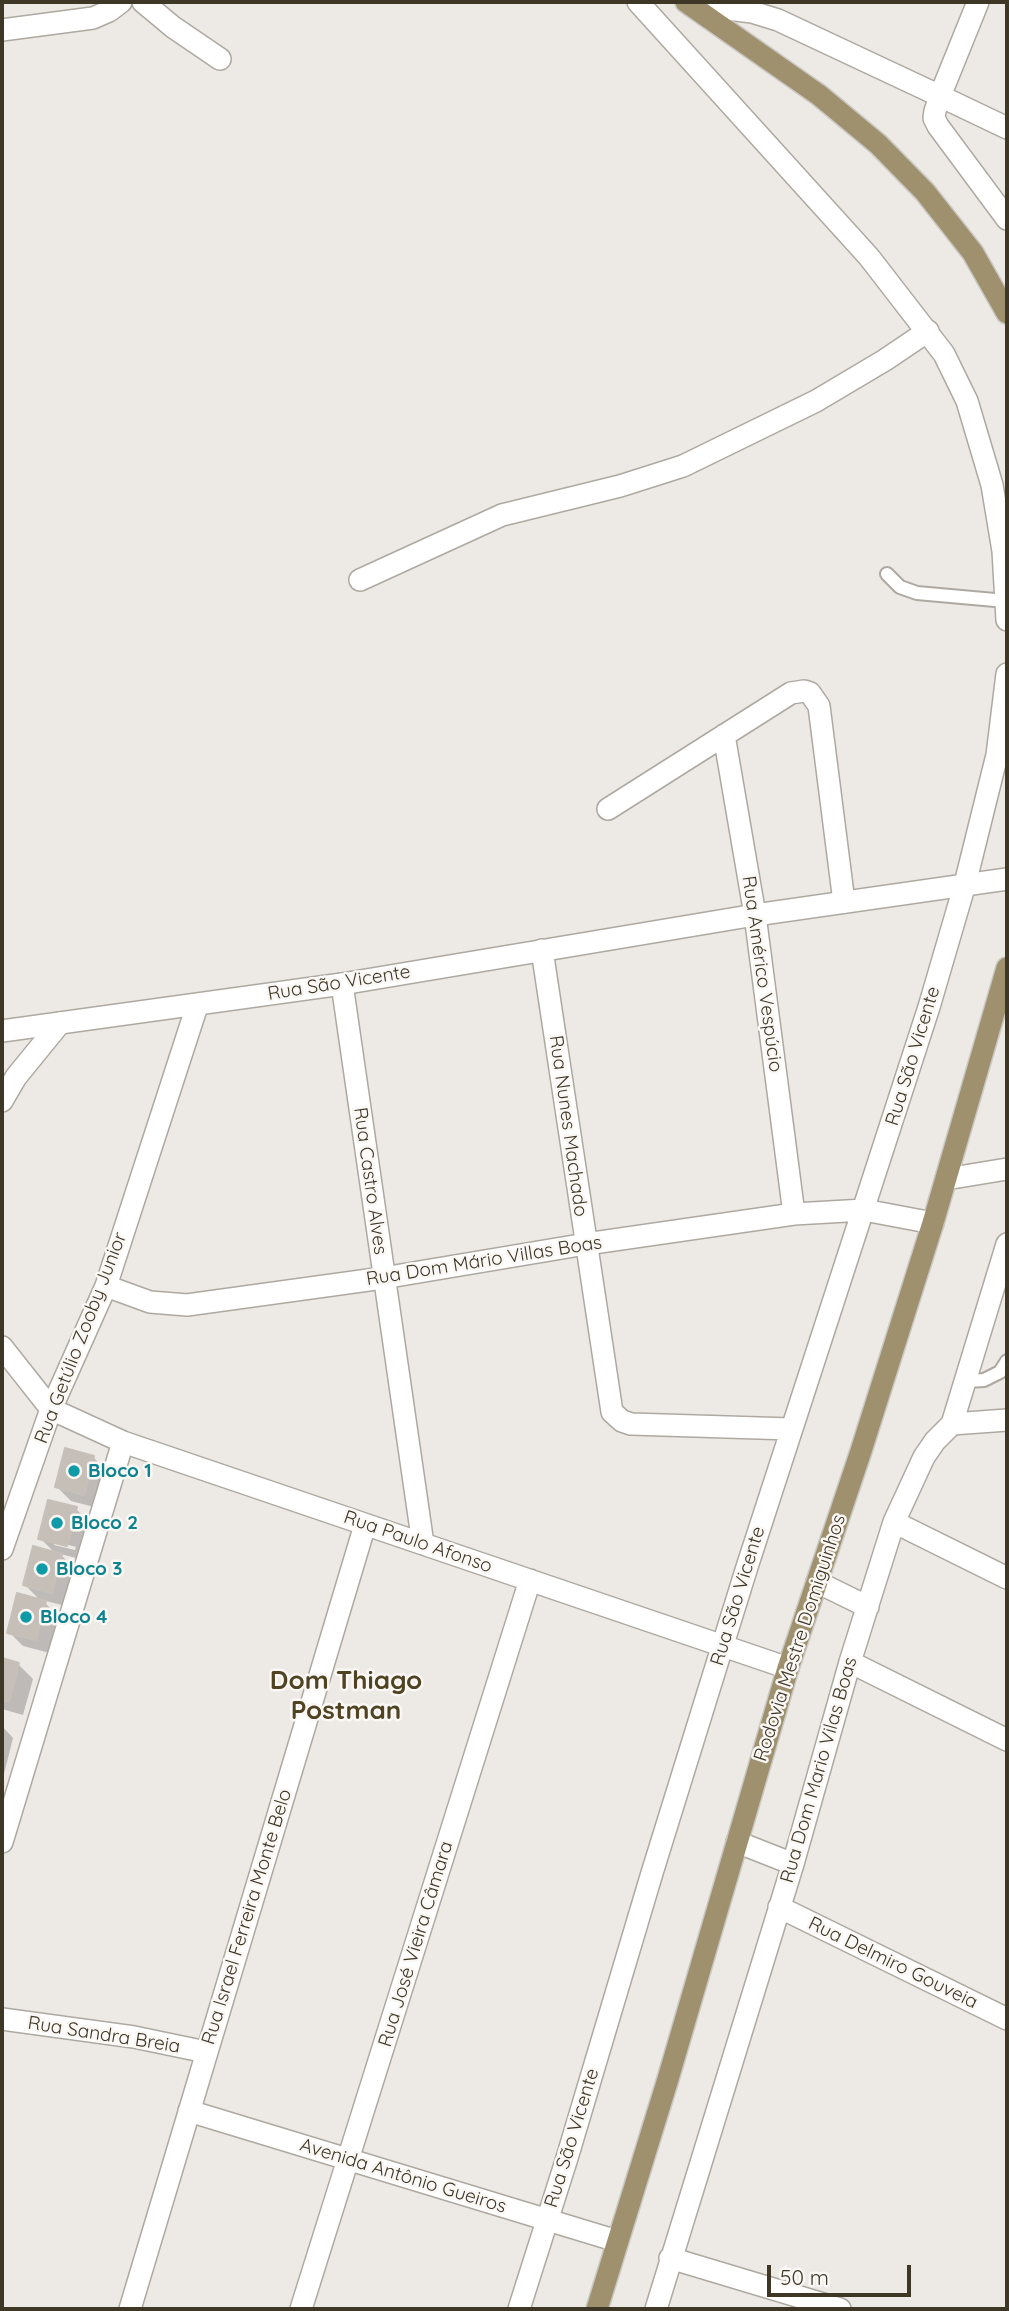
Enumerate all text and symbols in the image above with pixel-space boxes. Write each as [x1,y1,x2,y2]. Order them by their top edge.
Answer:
street label: Rua Américo Vespúcio [737,874,787,1074]
street label: Rua São Vicente [266,960,412,1006]
street label: Rua São Vicente [881,984,945,1128]
street label: Rua Nunes Machado [544,1034,592,1218]
street label: Rua Castro Alves [348,1106,392,1256]
street label: Rua Getúlio Zooby Junior [30,1229,132,1447]
street label: Rua Dom Mário Villas Boas [364,1231,604,1291]
place label: Bloco 1 [88,1460,152,1482]
marker: Bloco 1 [66,1463,82,1479]
street label: Rua Paulo Afonso [341,1506,495,1578]
place label: Bloco 2 [71,1512,138,1534]
street label: Rodovia Mestre Domiguinhos [749,1512,851,1764]
marker: Bloco 2 [49,1515,65,1531]
street label: Rua São Vicente [706,1524,770,1668]
place label: Bloco 3 [56,1558,122,1580]
marker: Bloco 3 [34,1561,50,1577]
place label: Bloco 4 [40,1606,107,1628]
marker: Bloco 4 [18,1609,34,1625]
street label: Rua Dom Mario Vilas Boas [776,1654,862,1886]
district label: Dom Thiago Postman [270,1665,422,1726]
street label: Rua Israel Ferreira Monte Belo [197,1787,297,2047]
street label: Rua José Vieira Câmara [374,1838,458,2050]
street label: Rua Delmiro Gouveia [805,1912,981,2014]
street label: Rua Sandra Breia [26,2012,182,2058]
street label: Rua São Vicente [540,2066,604,2210]
street label: Avenida Antônio Gueiros [297,2134,509,2218]
scale bar [771,2252,914,2296]
text: 50 m [780,2264,829,2290]

